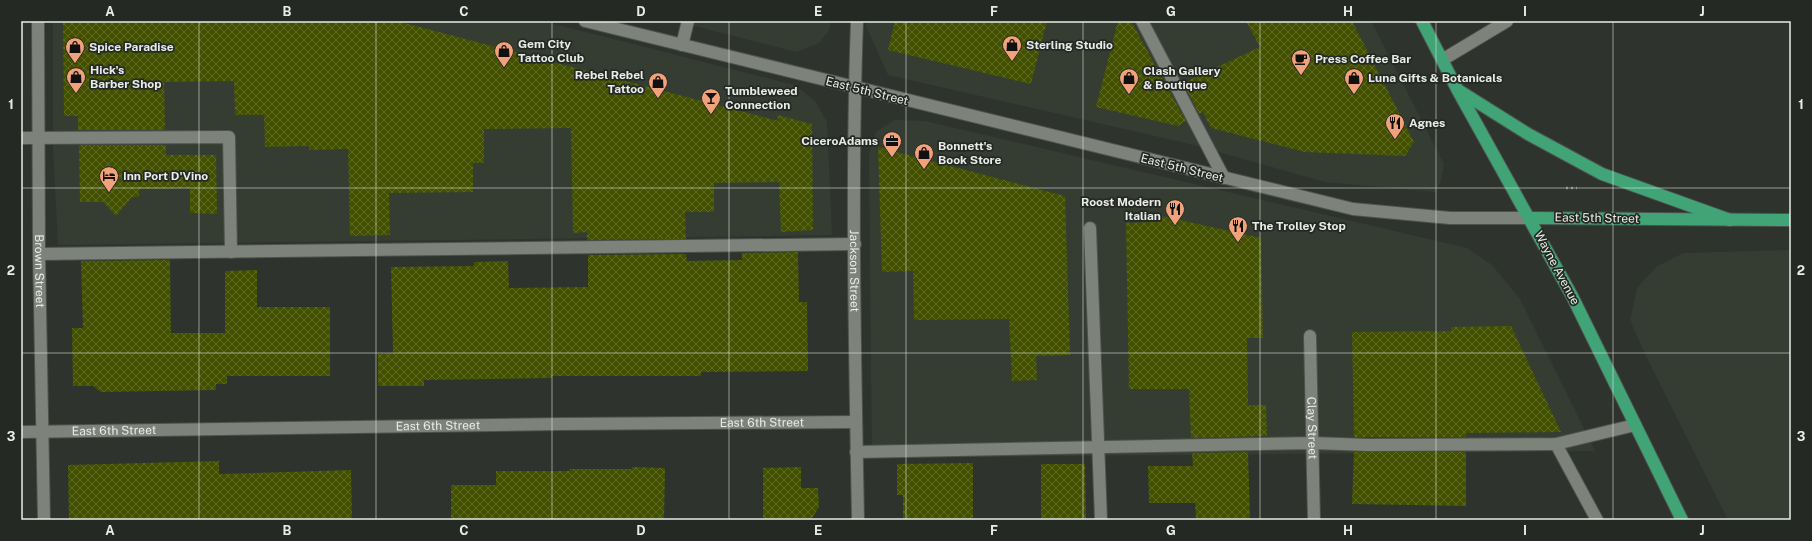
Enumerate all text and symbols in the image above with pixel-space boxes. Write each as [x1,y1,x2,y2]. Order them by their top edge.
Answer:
text: A [105,4,115,19]
text: B [283,4,292,19]
text: C [459,4,469,19]
text: D [636,4,646,19]
text: E [814,4,822,19]
text: F [990,4,998,19]
text: G [1166,4,1176,19]
text: H [1343,4,1353,19]
text: I [1523,4,1527,19]
text: J [1699,4,1705,19]
shop icon: Sterling Studio [1001,34,1023,62]
shop icon: Spice Paradise [64,36,86,64]
place label: Gem City Tattoo Club [518,37,584,65]
place label: Sterling Studio [1026,38,1113,52]
place label: Spice Paradise [89,40,174,54]
shop icon: Gem City Tattoo Club [493,40,515,68]
cafe icon: Press Coffee Bar [1290,48,1312,76]
place label: Press Coffee Bar [1315,52,1411,66]
place label: Hick's Barber Shop [90,63,161,91]
place label: Clash Gallery & Boutique [1143,64,1221,92]
shop icon: Hick's Barber Shop [65,66,87,94]
shop icon: Clash Gallery & Boutique [1118,67,1140,95]
shop icon: Luna Gifts & Botanicals [1343,67,1365,95]
place label: Rebel Rebel Tattoo [575,68,644,96]
shop icon: Rebel Rebel Tattoo [647,71,669,99]
place label: Luna Gifts & Botanicals [1368,71,1502,85]
street label: East 5th Street [824,74,910,108]
place label: Tumbleweed Connection [725,84,798,112]
bar icon: Tumbleweed Connection [700,87,722,115]
text: 1 [8,97,14,112]
text: 1 [1798,97,1804,112]
restaurant icon: Agnes [1384,112,1406,140]
place label: Agnes [1409,116,1445,130]
office icon: CiceroAdams [881,130,903,158]
place label: CiceroAdams [801,134,878,148]
place label: Bonnett's Book Store [938,139,1002,167]
shop icon: Bonnett's Book Store [913,142,935,170]
street label: East 5th Street [1139,151,1225,185]
hotel icon: Inn Port D'Vino [98,165,120,193]
place label: Inn Port D'Vino [123,169,208,183]
place label: Roost Modern Italian [1081,195,1161,223]
restaurant icon: Roost Modern Italian [1164,198,1186,226]
street label: East 5th Street [1555,210,1640,226]
restaurant icon: The Trolley Stop [1227,215,1249,243]
place label: The Trolley Stop [1252,219,1346,233]
street label: Wayne Avenue [1532,229,1582,307]
street label: Jackson Street [847,230,862,312]
street label: Brown Street [32,234,47,308]
text: 2 [7,263,15,278]
text: 2 [1797,263,1805,278]
street label: Clay Street [1304,396,1320,460]
street label: East 6th Street [720,415,805,430]
street label: East 6th Street [396,418,481,433]
street label: East 6th Street [72,423,157,438]
text: 3 [7,429,16,444]
text: 3 [1797,429,1806,444]
text: A [105,523,115,538]
text: B [283,523,292,538]
text: C [459,523,469,538]
text: D [636,523,646,538]
text: E [814,523,822,538]
text: F [990,523,998,538]
text: G [1166,523,1176,538]
text: H [1343,523,1353,538]
text: I [1523,523,1527,538]
text: J [1699,523,1705,538]

